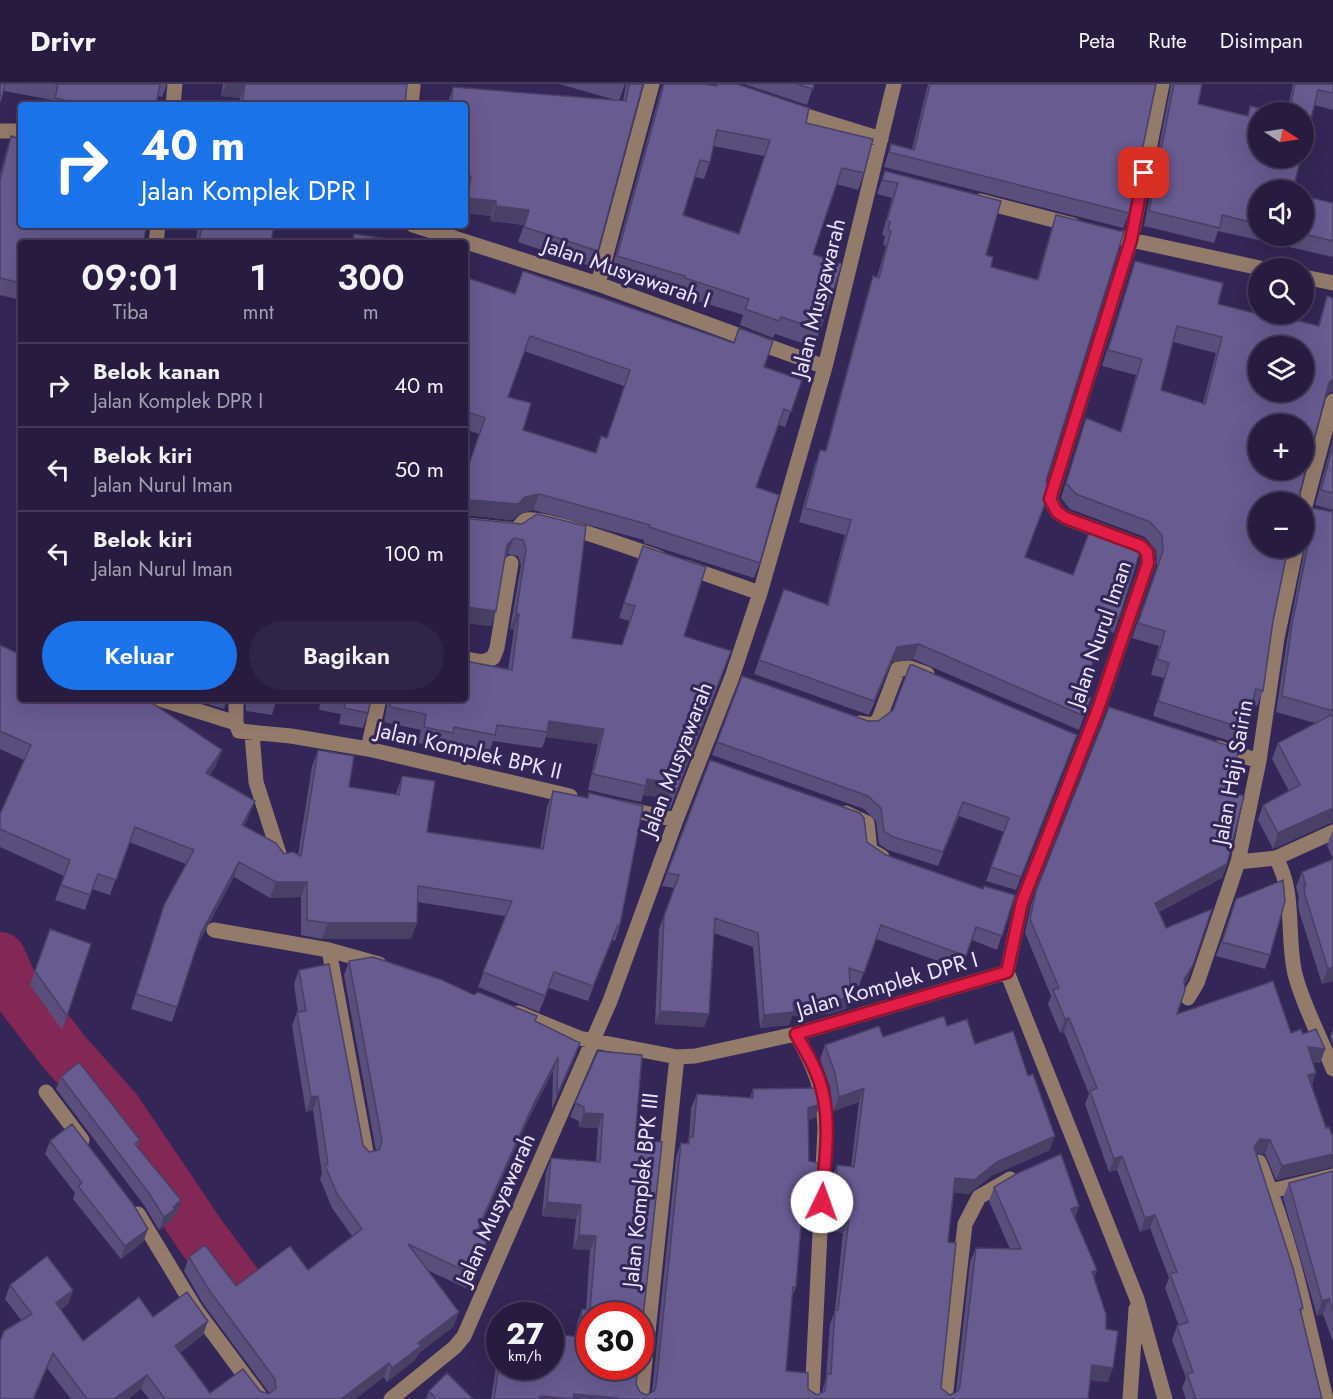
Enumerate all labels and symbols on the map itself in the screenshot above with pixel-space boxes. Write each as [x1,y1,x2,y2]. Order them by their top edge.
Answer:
north arrow [1248,102,1314,168]
pin [1118,147,1169,198]
street label: Jalan Musyawarah [782,215,853,384]
street label: Jalan Musyawarah I [536,227,715,316]
street label: Jalan Nurul Iman [1058,556,1139,715]
street label: Jalan Musyawarah [631,677,720,844]
street label: Jalan Haji Sairin [1203,697,1261,850]
street label: Jalan Komplek BPK II [370,712,565,787]
street label: Jalan Komplek DPR I [790,943,981,1026]
street label: Jalan Komplek BPK III [614,1091,666,1292]
street label: Jalan Musyawarah [446,1128,543,1293]
position arrow [790,1170,854,1234]
speed limit sign: 30 [576,1302,654,1380]

